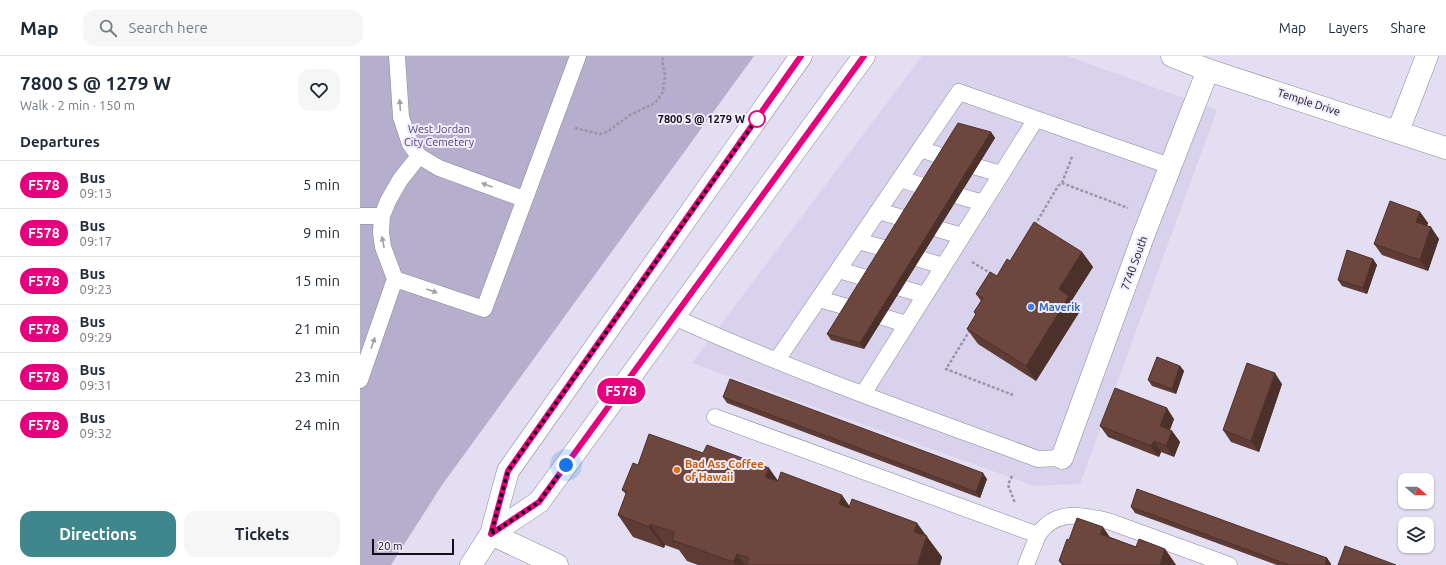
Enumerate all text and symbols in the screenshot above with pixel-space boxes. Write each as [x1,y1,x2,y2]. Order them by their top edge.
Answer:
search box [83,10,363,46]
text: Map [20,17,59,39]
icon: search [97,17,119,39]
text: Search here [129,19,208,36]
text: Map [1279,20,1306,36]
text: Layers [1328,20,1368,36]
text: Share [1390,20,1426,36]
button: heart [298,69,340,111]
text: 7800 S @ 1279 W [20,72,171,94]
street label: Temple Drive [1276,86,1342,118]
text: Walk · 2 min · 150 m [20,98,135,112]
one-way arrow [397,98,403,111]
marker: 7800 S @ 1279 W [748,110,766,128]
place label: 7800 S @ 1279 W [658,113,746,125]
park label: West Jordan City Cemetery [404,123,475,148]
text: Departures [20,133,100,150]
text: Bus [80,169,105,186]
text: 5 min [303,176,340,193]
text: F578 [28,177,60,193]
one-way arrow [481,182,493,188]
text: 09:13 [80,186,112,200]
text: Bus [80,217,105,234]
text: 9 min [303,224,340,241]
text: F578 [28,225,60,241]
text: 09:17 [80,234,112,248]
street label: 7740 South [1119,234,1149,292]
one-way arrow [379,236,385,248]
text: Bus [80,265,105,282]
text: 15 min [294,272,340,289]
text: F578 [28,273,60,289]
text: 09:23 [80,282,112,296]
one-way arrow [426,289,438,295]
place label: Maverik [1039,301,1081,313]
marker: Maverik [1026,302,1036,312]
text: Bus [80,313,105,330]
text: 21 min [294,320,340,337]
text: F578 [28,321,60,337]
text: 09:29 [80,330,112,344]
one-way arrow [370,337,376,349]
text: Bus [80,361,105,378]
text: 23 min [294,368,340,385]
text: F578 [28,369,60,385]
text: 09:31 [80,378,112,392]
line badge: F578 [593,378,649,404]
text: F578 [605,383,637,399]
text: Bus [80,409,105,426]
text: 24 min [294,416,340,433]
text: F578 [28,417,60,433]
text: 09:32 [80,426,112,440]
your location [556,455,576,475]
place label: Bad Ass Coffee of Hawaii [685,458,764,483]
marker: Bad Ass Coffee of Hawaii [672,465,682,475]
north arrow [1398,473,1434,509]
map controls [1398,473,1434,553]
button: Directions [20,511,176,557]
button: Tickets [184,511,340,557]
button: layers [1398,517,1434,553]
scale bar [372,537,454,556]
text: 20 m [378,540,402,552]

